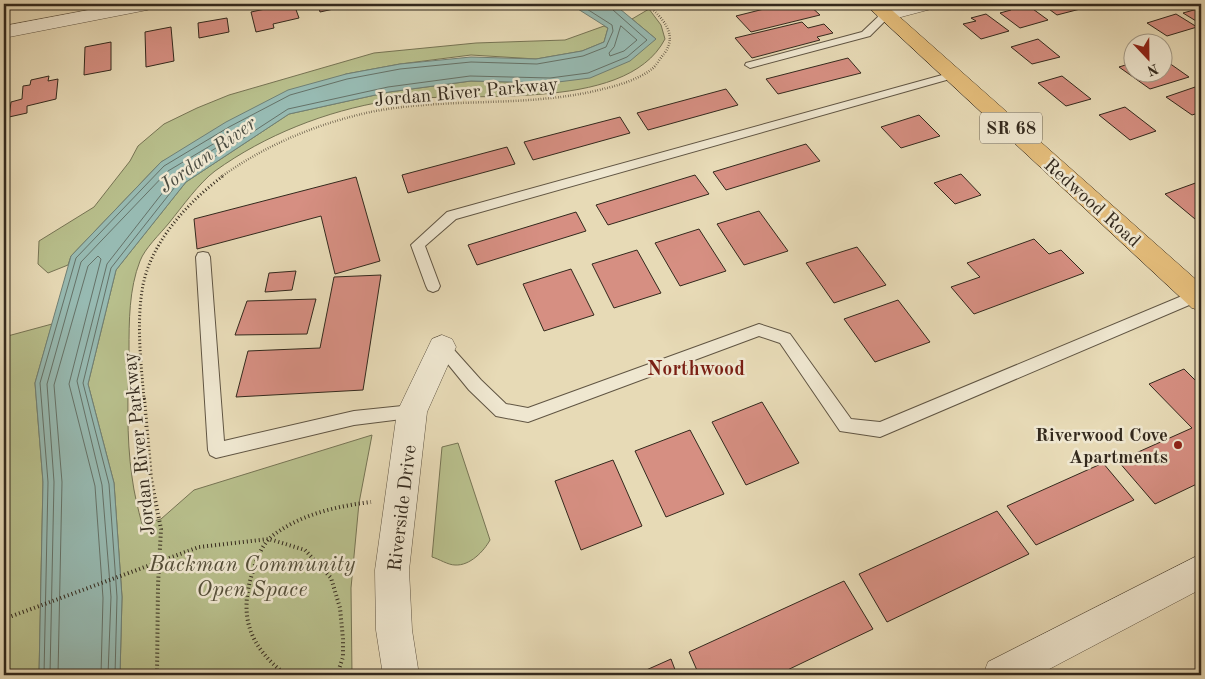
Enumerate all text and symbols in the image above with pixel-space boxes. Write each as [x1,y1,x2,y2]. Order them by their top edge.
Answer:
north arrow [1122,32,1172,82]
text: N [1145,61,1160,78]
street label: Jordan River Parkway [373,76,559,111]
road number: SR 68 [980,112,1042,144]
water label: Jordan River [156,114,261,197]
street label: Redwood Road [1039,156,1143,252]
street label: Jordan River Parkway [121,351,160,536]
district label: Northwood [647,360,745,380]
place label: Riverwood Cove Apartments [1035,427,1168,468]
marker: Riverwood Cove Apartments [1172,439,1184,451]
street label: Riverside Drive [386,444,421,573]
park label: Backman Community Open Space [148,554,356,601]

